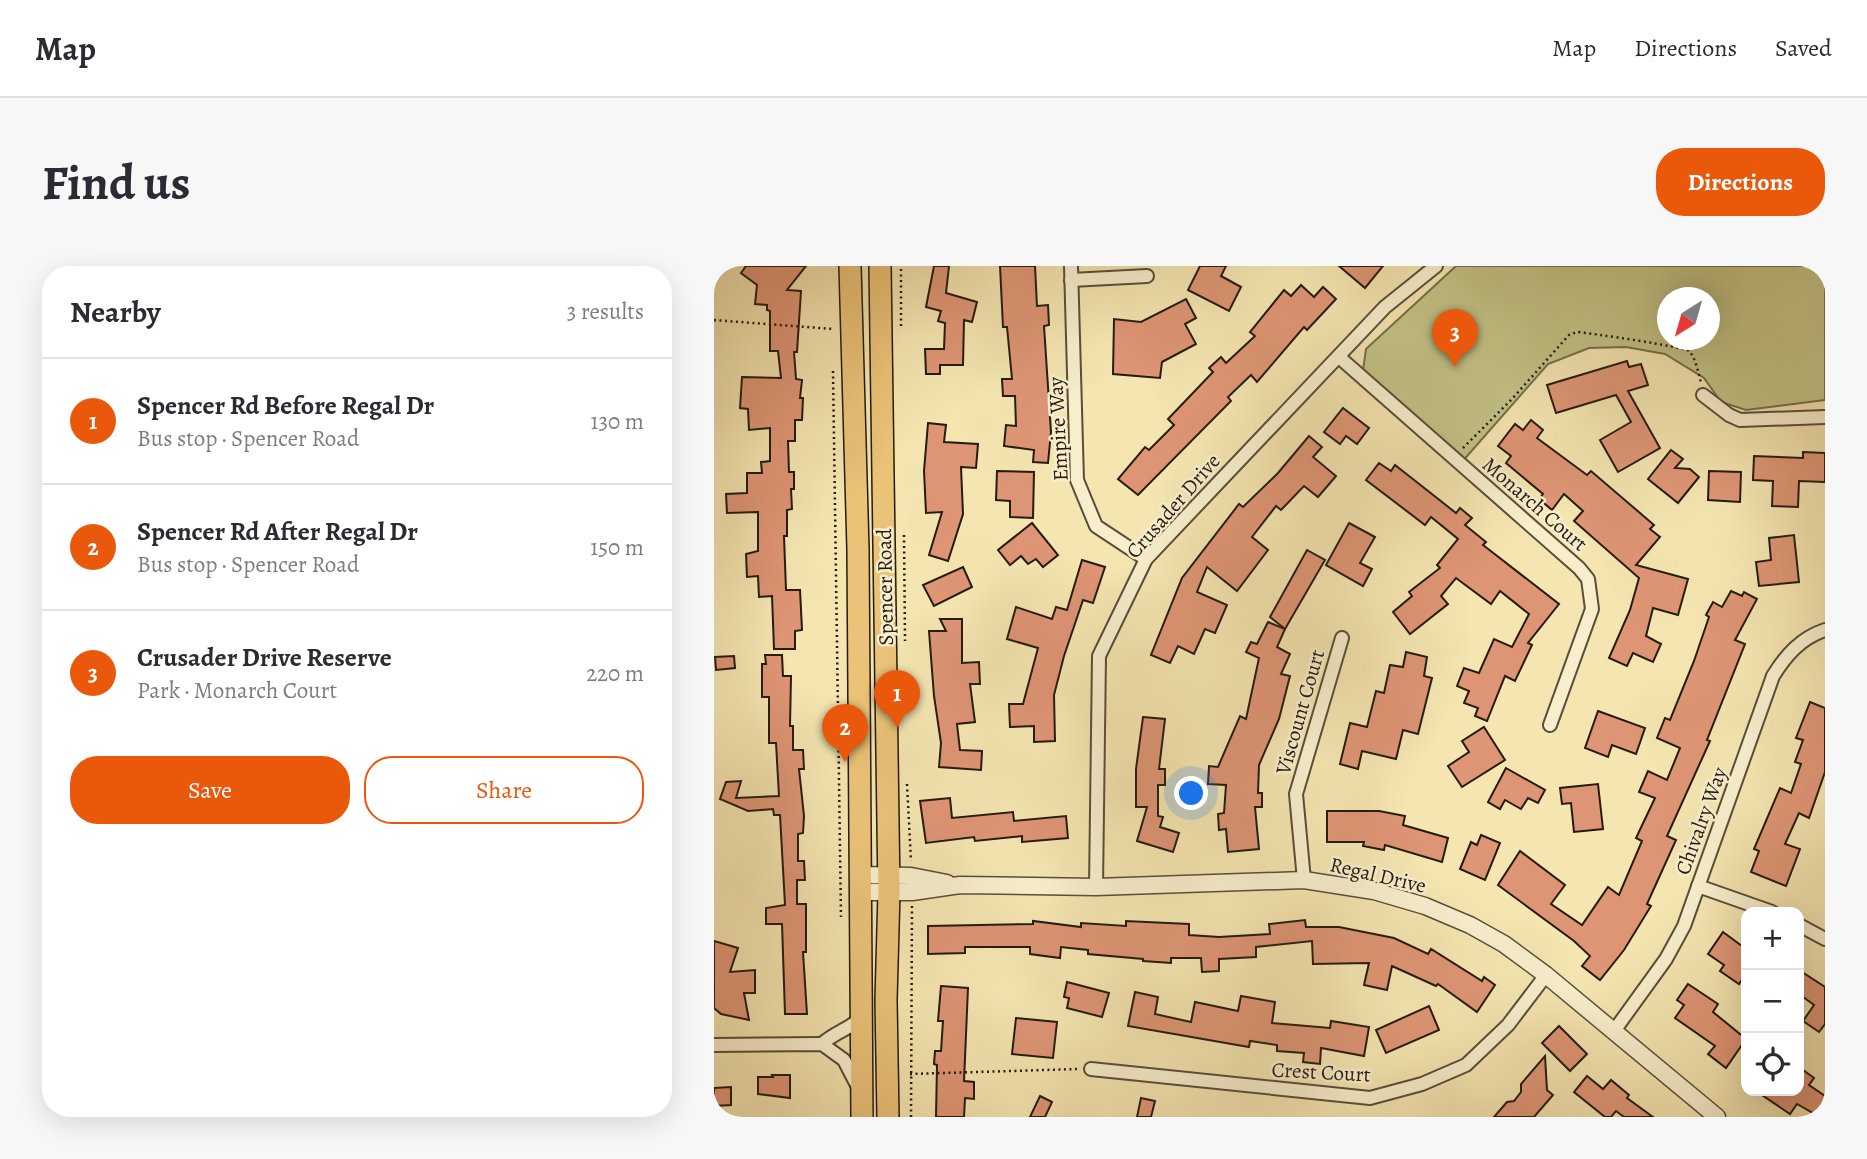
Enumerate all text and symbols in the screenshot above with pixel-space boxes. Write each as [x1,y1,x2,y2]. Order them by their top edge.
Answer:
text: Map [35,26,96,71]
text: Map [1552,32,1596,64]
text: Directions [1634,32,1737,64]
text: Saved [1775,32,1832,64]
button: Directions [1656,148,1825,216]
text: Find us [42,149,190,216]
north arrow [1657,287,1720,350]
text: Nearby [70,292,161,332]
text: 3 results [567,296,644,327]
pin: 3 [1432,309,1478,367]
street label: Empire Way [1041,376,1075,482]
text: Spencer Rd Before Regal Dr [137,388,434,423]
text: 1 [89,406,97,437]
text: 130 m [591,406,644,437]
text: Bus stop · Spencer Road [137,423,359,454]
street label: Crusader Drive [1120,448,1226,564]
street label: Monarch Court [1476,451,1594,557]
text: Spencer Rd After Regal Dr [137,514,418,549]
street label: Spencer Road [870,528,900,646]
text: 2 [87,532,99,563]
text: 150 m [590,532,644,563]
text: Bus stop · Spencer Road [137,549,359,580]
text: Crusader Drive Reserve [137,640,392,675]
street label: Viscount Court [1269,646,1331,779]
text: 3 [88,658,98,689]
text: 220 m [586,658,644,689]
pin: 1 [874,670,920,728]
text: Park · Monarch Court [137,675,337,706]
pin: 2 [822,704,868,762]
button: Save [70,756,350,824]
button: Share [364,756,644,824]
street label: Chivalry Way [1669,763,1734,879]
your location [1174,776,1208,810]
street label: Regal Drive [1327,850,1429,900]
map controls [1741,907,1804,1096]
button: + [1741,907,1804,970]
button: − [1741,970,1804,1033]
button: locate [1741,1033,1804,1096]
street label: Crest Court [1271,1055,1371,1089]

